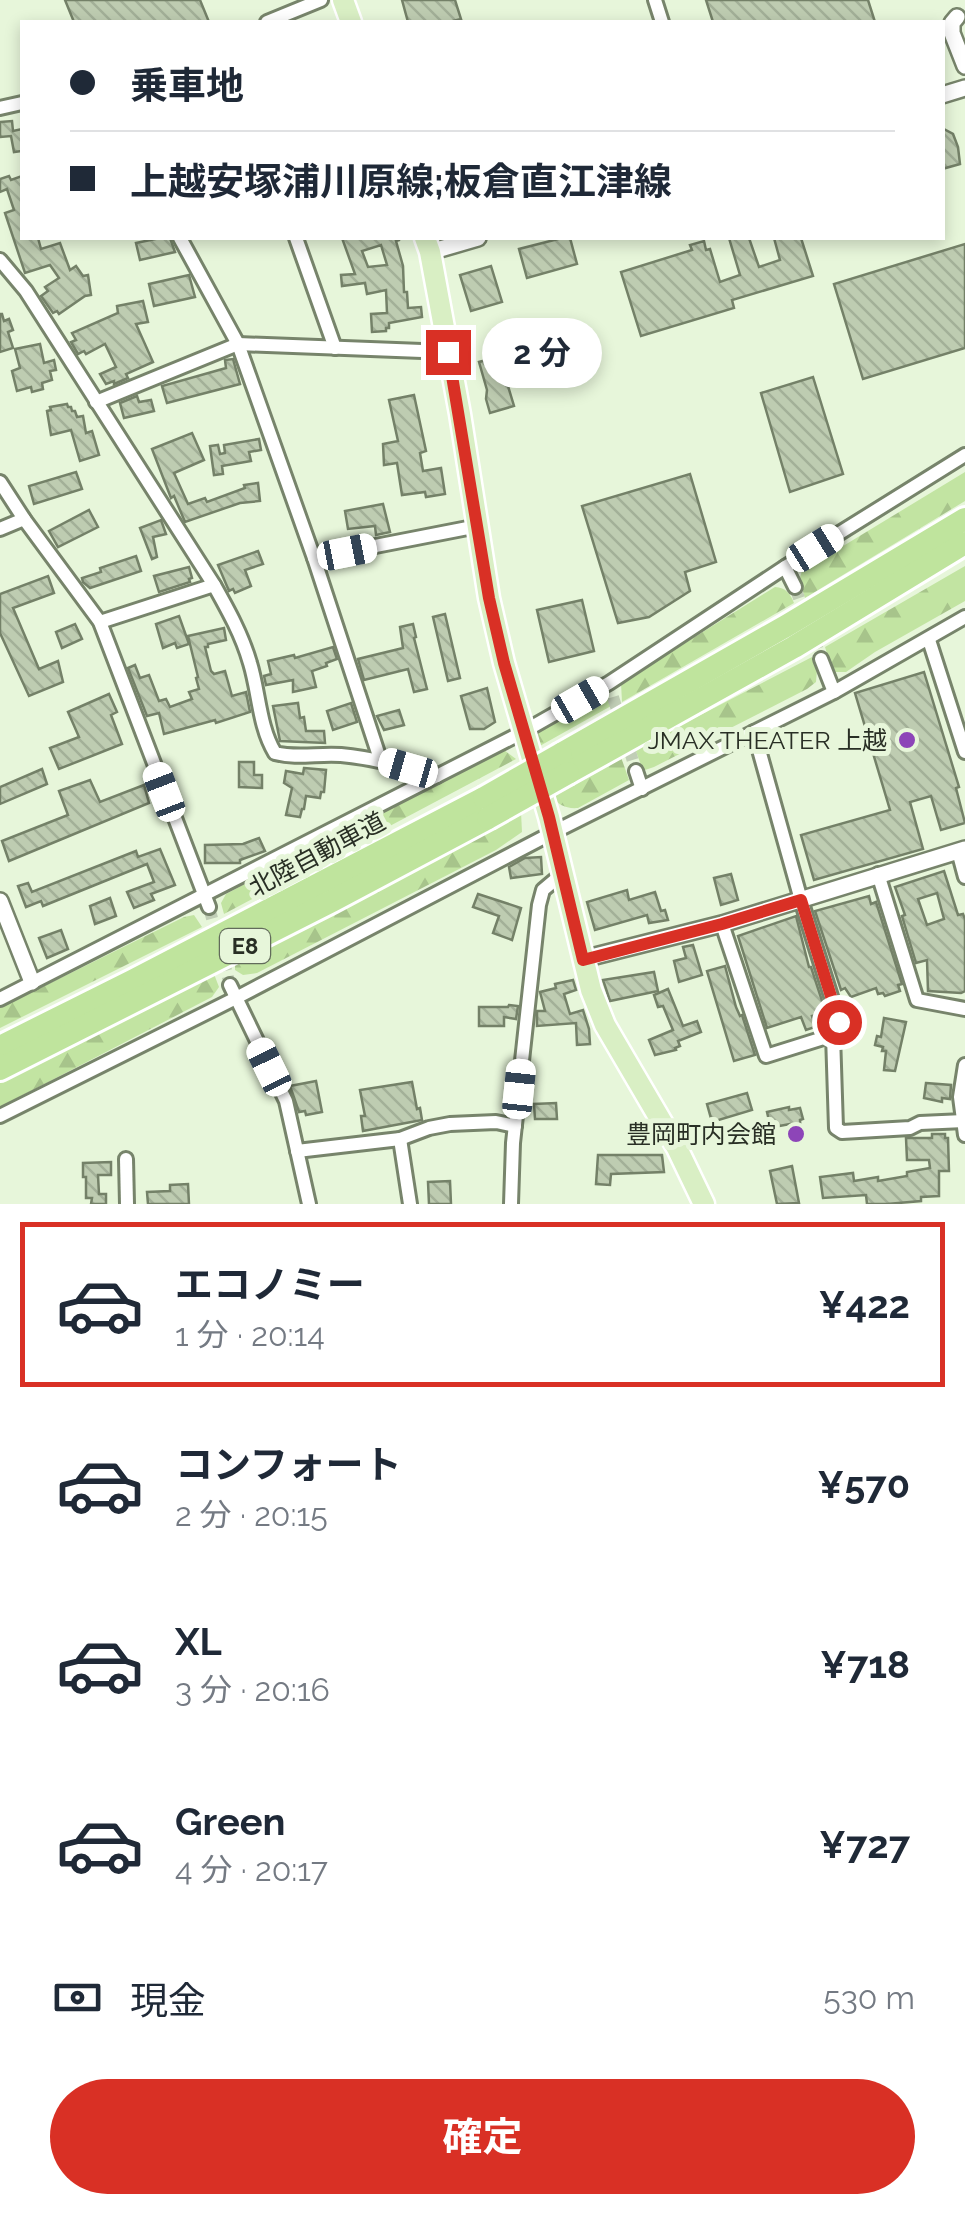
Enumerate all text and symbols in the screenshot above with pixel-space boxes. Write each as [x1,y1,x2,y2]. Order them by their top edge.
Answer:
text: 乗車地 [130,63,244,108]
text: 上越安塚浦川原線;板倉直江津線 [130,159,672,204]
callout: 2 分 [483,317,603,387]
route end [426,330,471,375]
text: 2 分 [513,334,571,371]
car [782,519,848,577]
car [315,532,379,572]
car [547,672,613,728]
place label: JMAX THEATER 上越 [648,725,887,755]
marker: JMAX THEATER 上越 [896,729,918,751]
car [375,745,441,791]
car [139,759,189,825]
street label: 北陸自動車道 [244,806,390,902]
road number: E8 [220,929,270,963]
route start [817,1000,862,1045]
car [242,1033,296,1101]
car [501,1058,537,1120]
place label: 豊岡町内会館 [626,1119,776,1149]
marker: 豊岡町内会館 [785,1123,807,1145]
icon: car [55,1260,145,1350]
text: エコノミー [175,1262,365,1307]
text: ¥422 [818,1282,910,1327]
text: 1 分 · 20:14 [175,1316,325,1353]
icon: car [55,1440,145,1530]
text: コンフォート [175,1442,402,1487]
text: ¥570 [817,1462,910,1507]
text: 2 分 · 20:15 [175,1496,328,1533]
text: XL [175,1619,222,1664]
icon: car [55,1620,145,1710]
text: ¥718 [820,1642,910,1687]
text: 3 分 · 20:16 [175,1671,330,1708]
text: Green [175,1799,285,1844]
icon: car [55,1800,145,1890]
text: ¥727 [819,1822,910,1867]
text: 4 分 · 20:17 [175,1851,328,1888]
icon: cash [50,1970,105,2025]
text: 現金 [130,1978,206,2023]
text: 530 m [823,1979,915,2016]
button: 確定 [50,2079,915,2194]

